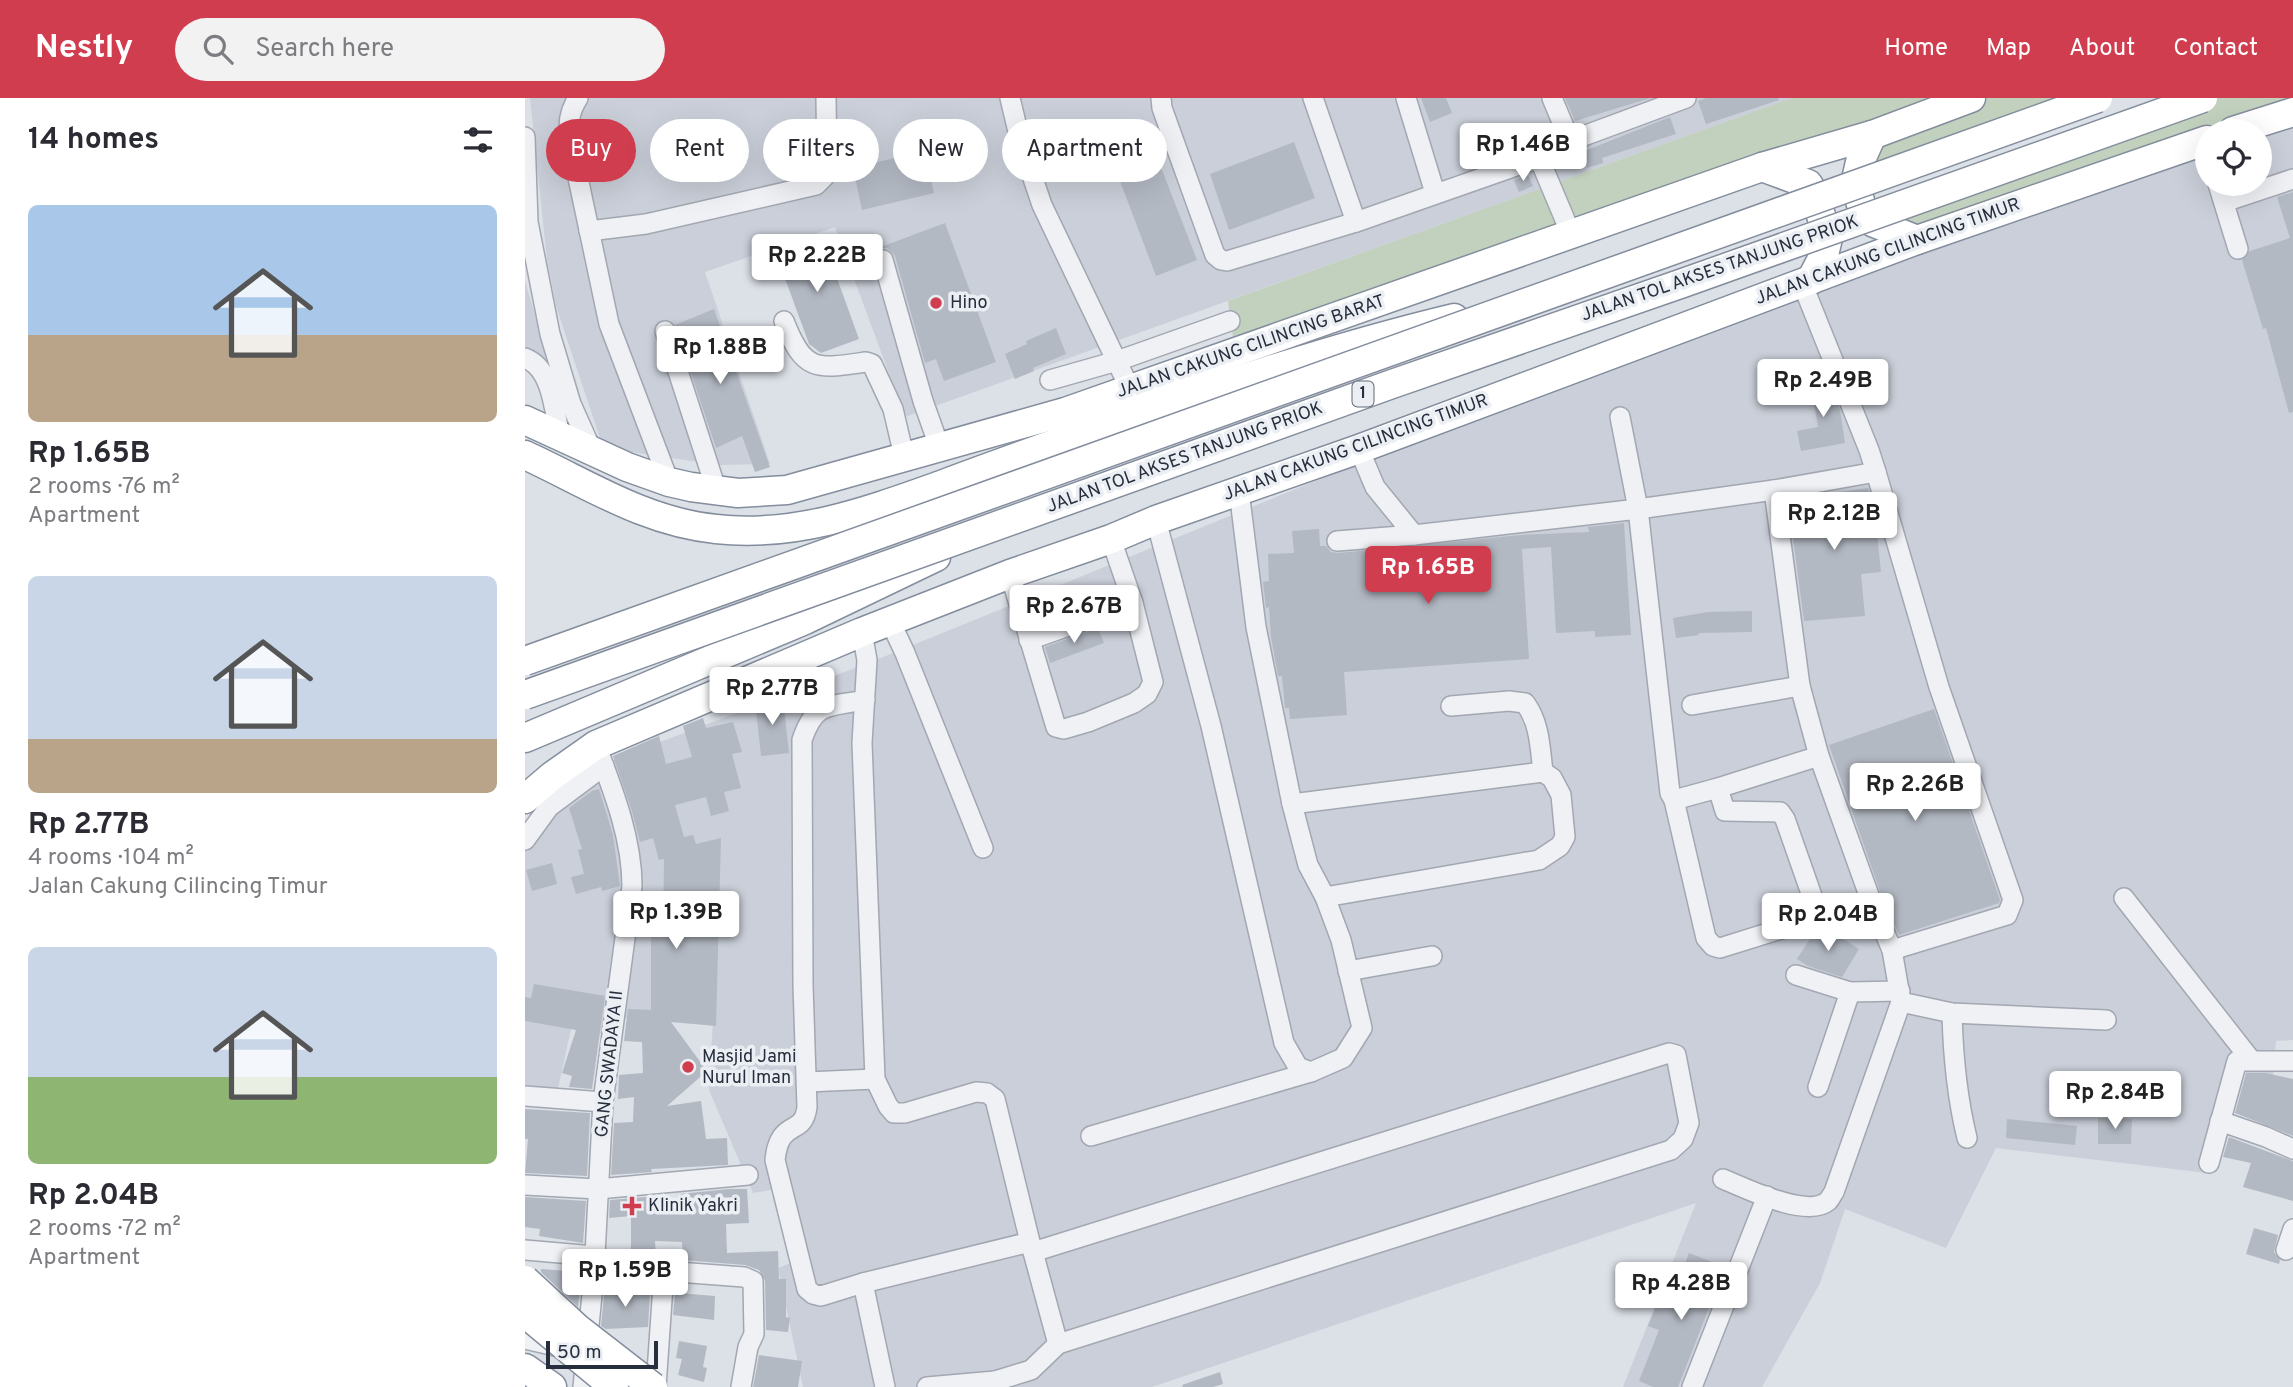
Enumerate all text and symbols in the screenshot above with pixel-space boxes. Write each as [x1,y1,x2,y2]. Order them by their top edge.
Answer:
search box [175,18,665,81]
text: Nestly [35,28,133,70]
icon: search [199,30,237,68]
text: Search here [255,33,394,66]
text: Home [1884,34,1948,64]
text: Map [1986,34,2031,64]
text: About [2069,34,2135,64]
text: Contact [2173,34,2258,64]
chip: Buy [546,119,636,182]
chip: Rent [650,119,749,182]
chip: Filters [763,119,879,182]
chip: New [893,119,988,182]
chip: Apartment [1002,119,1167,182]
map controls [2195,119,2272,196]
button: locate [2195,119,2272,196]
icon: filters [459,121,497,159]
text: 14 homes [28,122,159,159]
pin: Rp 1.46B [1451,123,1595,183]
text: Rp 1.46B [1476,131,1570,160]
street label: JALAN CAKUNG CILINCING TIMUR [1752,193,2024,311]
street label: JALAN TOL AKSES TANJUNG PRIOK [1578,211,1862,327]
pin: Rp 2.22B [745,234,889,294]
text: Rp 2.22B [768,242,866,271]
icon: home [200,250,326,376]
street label: JALAN CAKUNG CILINCING BARAT [1114,290,1388,404]
place label: Hino [950,292,988,315]
marker: Hino [928,295,944,311]
pin: Rp 1.88B [648,327,792,386]
text: Rp 1.88B [673,334,767,363]
pin: Rp 2.49B [1751,360,1895,419]
text: Rp 2.49B [1773,367,1873,396]
road number: 1 [1353,382,1373,406]
street label: JALAN CAKUNG CILINCING TIMUR [1220,389,1492,507]
street label: JALAN TOL AKSES TANJUNG PRIOK [1044,397,1326,519]
text: Rp 1.65B [28,436,150,473]
text: 2 rooms · 76 m² [28,473,180,502]
pin: Rp 2.12B [1762,492,1906,552]
text: Rp 2.12B [1787,500,1881,529]
text: Apartment [28,502,140,531]
pin: Rp 1.65B [1356,546,1500,606]
text: Rp 1.65B [1381,554,1475,583]
pin: Rp 2.67B [1002,586,1146,645]
text: Rp 2.67B [1026,593,1122,622]
icon: home [200,621,326,747]
pin: Rp 2.77B [700,668,844,727]
text: Rp 2.77B [725,675,819,704]
pin: Rp 2.26B [1843,764,1987,823]
text: Rp 2.26B [1866,771,1964,800]
text: Rp 2.77B [28,807,149,844]
text: 4 rooms · 104 m² [28,844,194,873]
text: Jalan Cakung Cilincing Timur [28,873,328,902]
pin: Rp 1.39B [604,892,748,951]
pin: Rp 2.04B [1756,894,1900,953]
text: Rp 1.39B [629,899,723,928]
text: Rp 2.04B [1778,901,1878,930]
street label: GANG SWADAYA II [591,989,629,1139]
icon: home [200,992,326,1118]
place label: Masjid Jami Nurul Iman [702,1046,797,1090]
marker: Masjid Jami Nurul Iman [680,1059,696,1075]
pin: Rp 2.84B [2043,1072,2187,1131]
text: Rp 2.84B [2065,1079,2165,1108]
text: Rp 2.04B [28,1178,159,1215]
place label: Klinik Yakri [648,1195,738,1218]
marker: Klinik Yakri [622,1196,642,1216]
text: 2 rooms · 72 m² [28,1215,181,1244]
text: Apartment [28,1244,140,1273]
pin: Rp 1.59B [553,1250,697,1309]
text: Rp 1.59B [578,1257,672,1286]
pin: Rp 4.28B [1609,1262,1753,1322]
text: Rp 4.28B [1631,1270,1731,1299]
scale bar [546,1338,658,1370]
text: 50 m [557,1341,602,1365]

